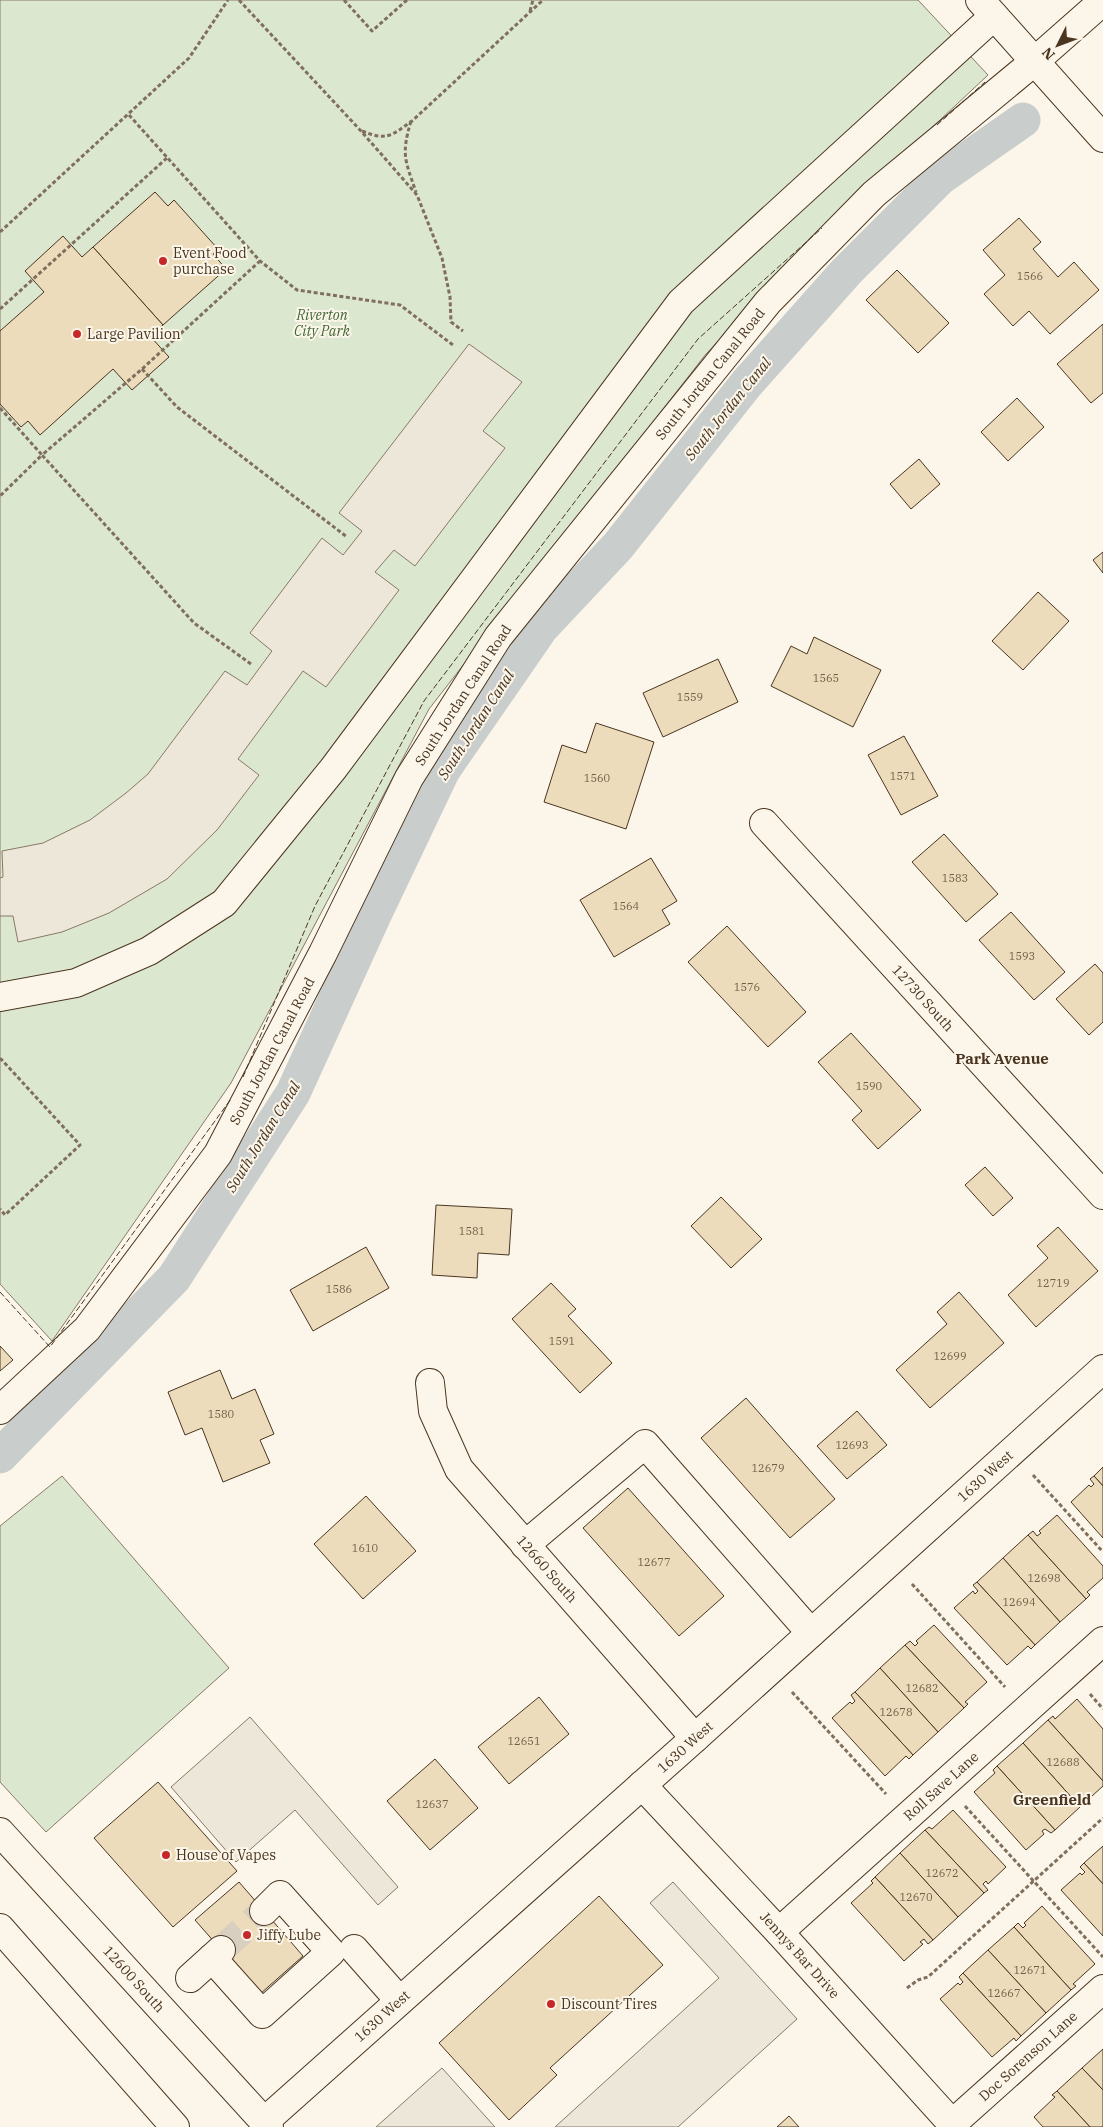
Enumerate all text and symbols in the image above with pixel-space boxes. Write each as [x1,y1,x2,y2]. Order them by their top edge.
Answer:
north arrow [1033,20,1083,70]
text: N [1038,44,1059,64]
place label: Event Food purchase [173,244,247,278]
marker: Event Food purchase [157,255,169,267]
house number: 1566 [1017,269,1043,283]
street label: South Jordan Canal Road [652,305,768,443]
park label: Riverton City Park [294,306,351,340]
place label: Large Pavilion [87,325,181,343]
marker: Large Pavilion [71,328,83,340]
water label: South Jordan Canal [681,354,775,464]
street label: South Jordan Canal Road [411,621,515,769]
water label: South Jordan Canal [434,667,518,783]
house number: 1565 [813,671,839,685]
house number: 1559 [677,690,703,704]
house number: 1571 [890,769,916,783]
house number: 1560 [584,771,611,785]
house number: 1583 [942,871,968,885]
house number: 1564 [613,899,640,913]
house number: 1593 [1009,949,1035,963]
street label: 12730 South [888,961,958,1035]
street label: South Jordan Canal Road [225,974,319,1128]
house number: 1576 [734,980,760,994]
district label: Park Avenue [955,1049,1049,1068]
water label: South Jordan Canal [220,1077,305,1196]
house number: 1590 [856,1079,883,1093]
house number: 1581 [459,1224,485,1238]
house number: 12719 [1037,1276,1070,1290]
house number: 1586 [326,1282,352,1296]
house number: 1591 [549,1334,575,1348]
house number: 12699 [934,1349,967,1363]
house number: 1580 [208,1407,235,1421]
house number: 12693 [836,1438,869,1452]
street label: 1630 West [953,1446,1017,1506]
house number: 12679 [752,1461,785,1475]
street label: 12660 South [513,1531,581,1607]
house number: 1610 [352,1541,379,1555]
house number: 12677 [638,1555,671,1569]
house number: 12698 [1028,1571,1061,1585]
house number: 12694 [1003,1595,1036,1609]
house number: 12682 [906,1681,939,1695]
house number: 12678 [880,1705,913,1719]
street label: 1630 West [653,1717,717,1777]
house number: 12651 [508,1734,541,1748]
street label: Roll Save Lane [900,1748,982,1824]
house number: 12688 [1047,1755,1080,1769]
district label: Greenfield [1013,1790,1092,1809]
house number: 12637 [416,1797,449,1811]
place label: House of Vapes [176,1846,276,1864]
marker: House of Vapes [160,1849,172,1861]
house number: 12672 [926,1866,959,1880]
house number: 12670 [900,1890,933,1904]
street label: Jennys Bar Drive [756,1908,844,2002]
place label: Jiffy Lube [257,1926,321,1944]
marker: Jiffy Lube [241,1929,253,1941]
street label: 12600 South [99,1942,169,2016]
house number: 12671 [1014,1963,1047,1977]
street label: 1630 West [350,1986,414,2046]
house number: 12667 [988,1986,1021,2000]
place label: Discount Tires [561,1995,657,2013]
marker: Discount Tires [545,1998,557,2010]
street label: Doc Sorenson Lane [975,2007,1081,2105]

